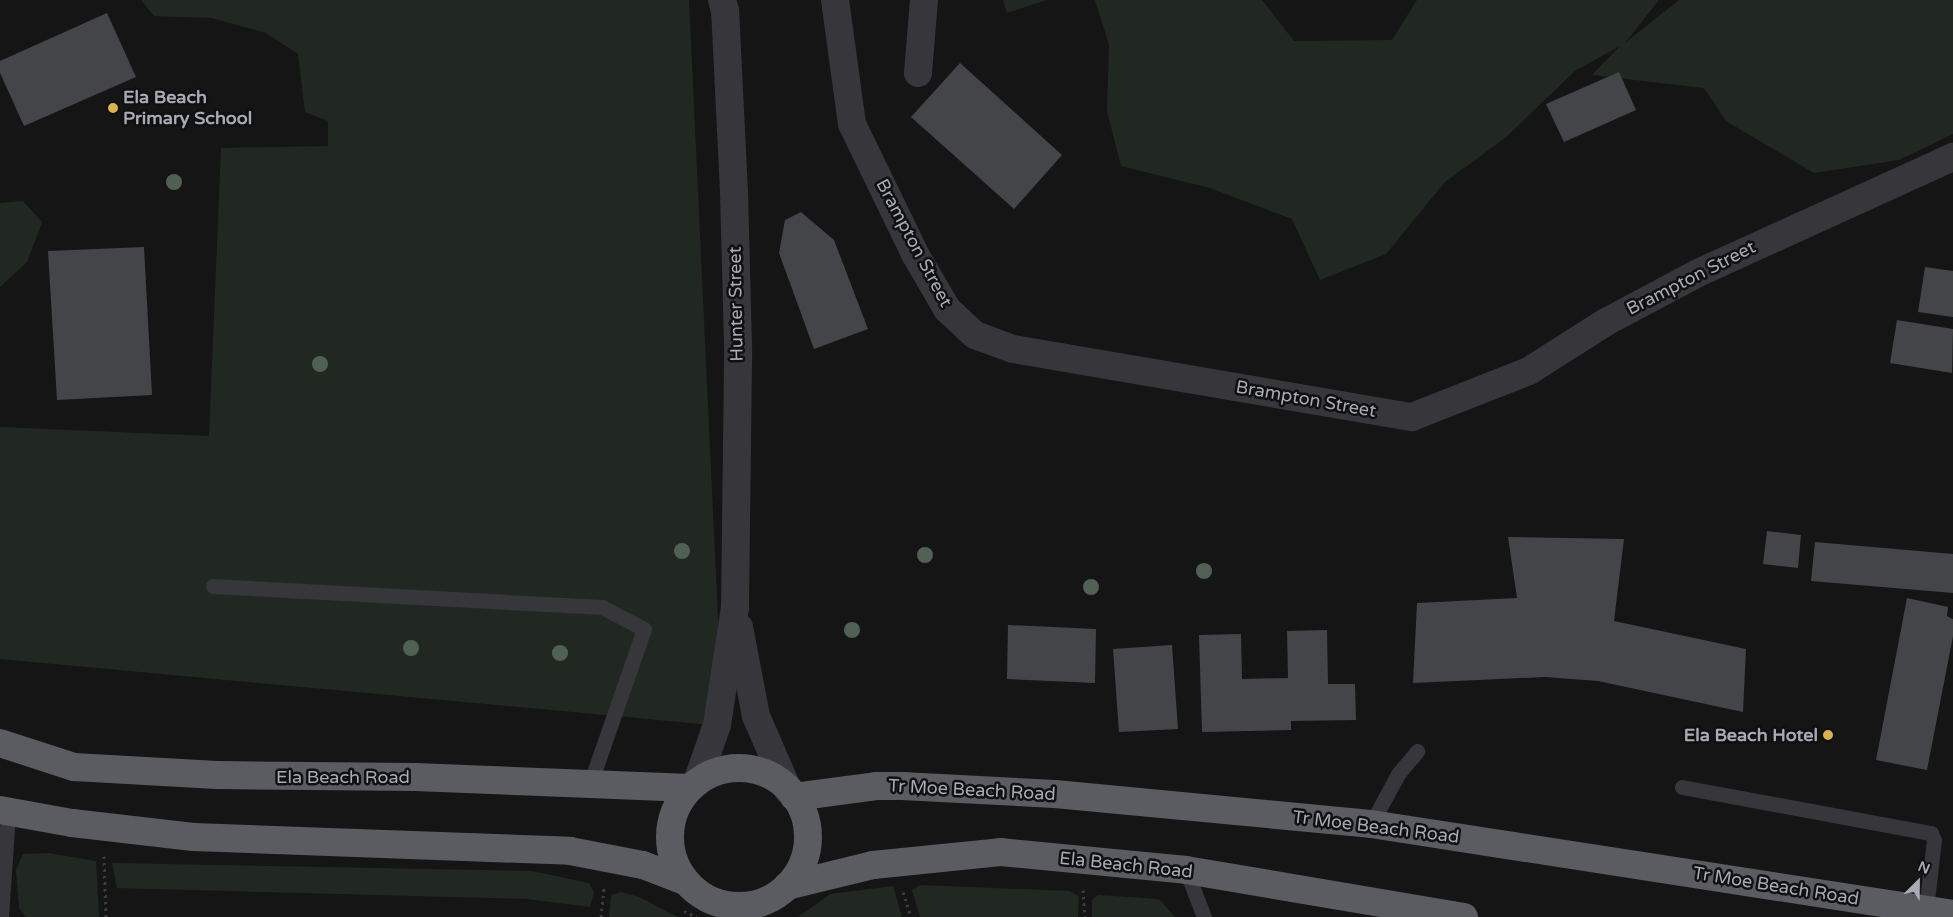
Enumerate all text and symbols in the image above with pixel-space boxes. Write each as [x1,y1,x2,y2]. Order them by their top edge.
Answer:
place label: Ela Beach Primary School [123,87,252,130]
marker: Ela Beach Primary School [107,102,119,114]
street label: Brampton Street [871,175,957,311]
street label: Brampton Street [1623,236,1759,320]
street label: Hunter Street [724,246,748,362]
street label: Brampton Street [1234,376,1378,422]
place label: Ela Beach Hotel [1684,724,1818,746]
marker: Ela Beach Hotel [1822,729,1834,741]
street label: Ela Beach Road [276,766,410,788]
street label: Tr Moe Beach Road [888,775,1056,805]
street label: Tr Moe Beach Road [1292,806,1460,848]
street label: Ela Beach Road [1058,847,1194,883]
north arrow [1893,857,1943,907]
text: N [1916,858,1933,878]
street label: Tr Moe Beach Road [1692,862,1860,910]

